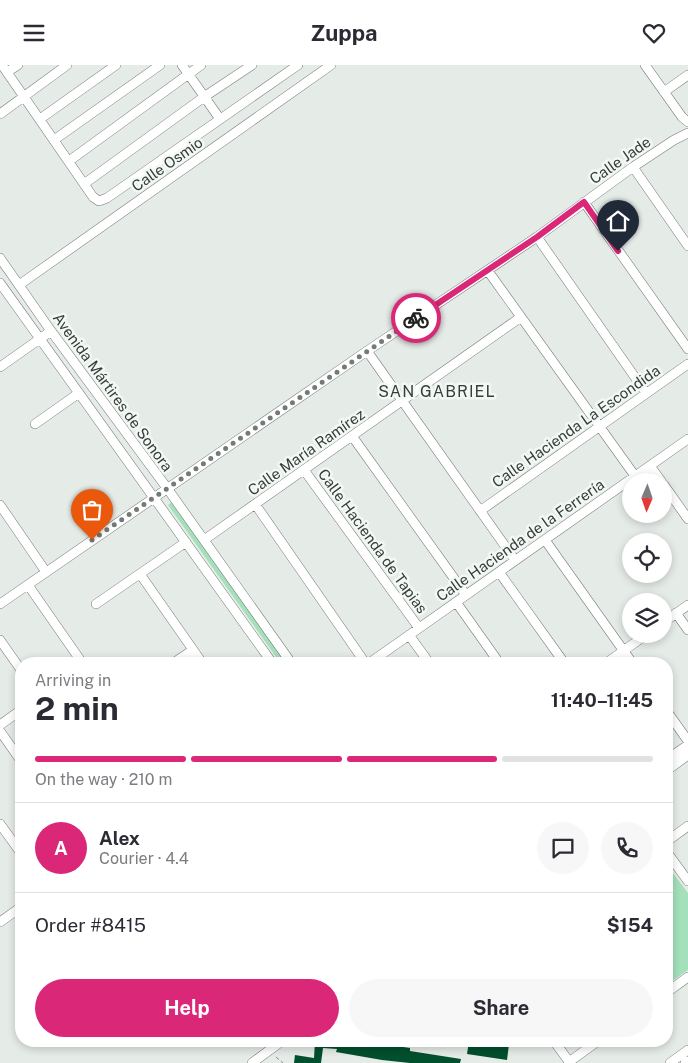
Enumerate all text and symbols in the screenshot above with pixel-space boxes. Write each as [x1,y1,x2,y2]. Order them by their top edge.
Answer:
icon: menu [20,19,48,47]
icon: heart [640,19,668,47]
text: Zuppa [311,20,377,46]
street label: Calle Osmio [128,133,206,195]
street label: Calle Jade [586,133,654,187]
pin [597,200,639,251]
icon: home [604,207,632,235]
courier [391,293,441,343]
icon: bike [402,304,430,332]
street label: Avenida Mártires de Sonora [50,310,176,474]
street label: Calle Hacienda La Escondida [489,361,663,491]
district label: SAN GABRIEL [378,382,496,401]
street label: Calle María Ramírez [244,405,368,499]
street label: Calle Hacienda de Tapias [315,466,431,616]
north arrow [622,473,672,523]
map controls [622,473,672,643]
street label: Calle Hacienda de la Ferrería [433,475,607,605]
pin [71,489,113,540]
icon: bag [78,496,106,524]
button: locate [622,533,672,583]
button: layers [622,593,672,643]
text: Arriving in [35,671,111,690]
text: 11:40–11:45 [551,689,653,711]
text: 2 min [35,690,119,727]
text: On the way · 210 m [35,770,172,789]
button: chat [537,822,589,874]
button: phone [601,822,653,874]
text: Alex [99,827,140,849]
text: A [54,837,68,859]
text: Courier · 4.4 [99,849,189,868]
text: Order #8415 [35,914,146,936]
text: $154 [607,914,653,936]
button: Help [35,979,339,1037]
button: Share [349,979,653,1037]

